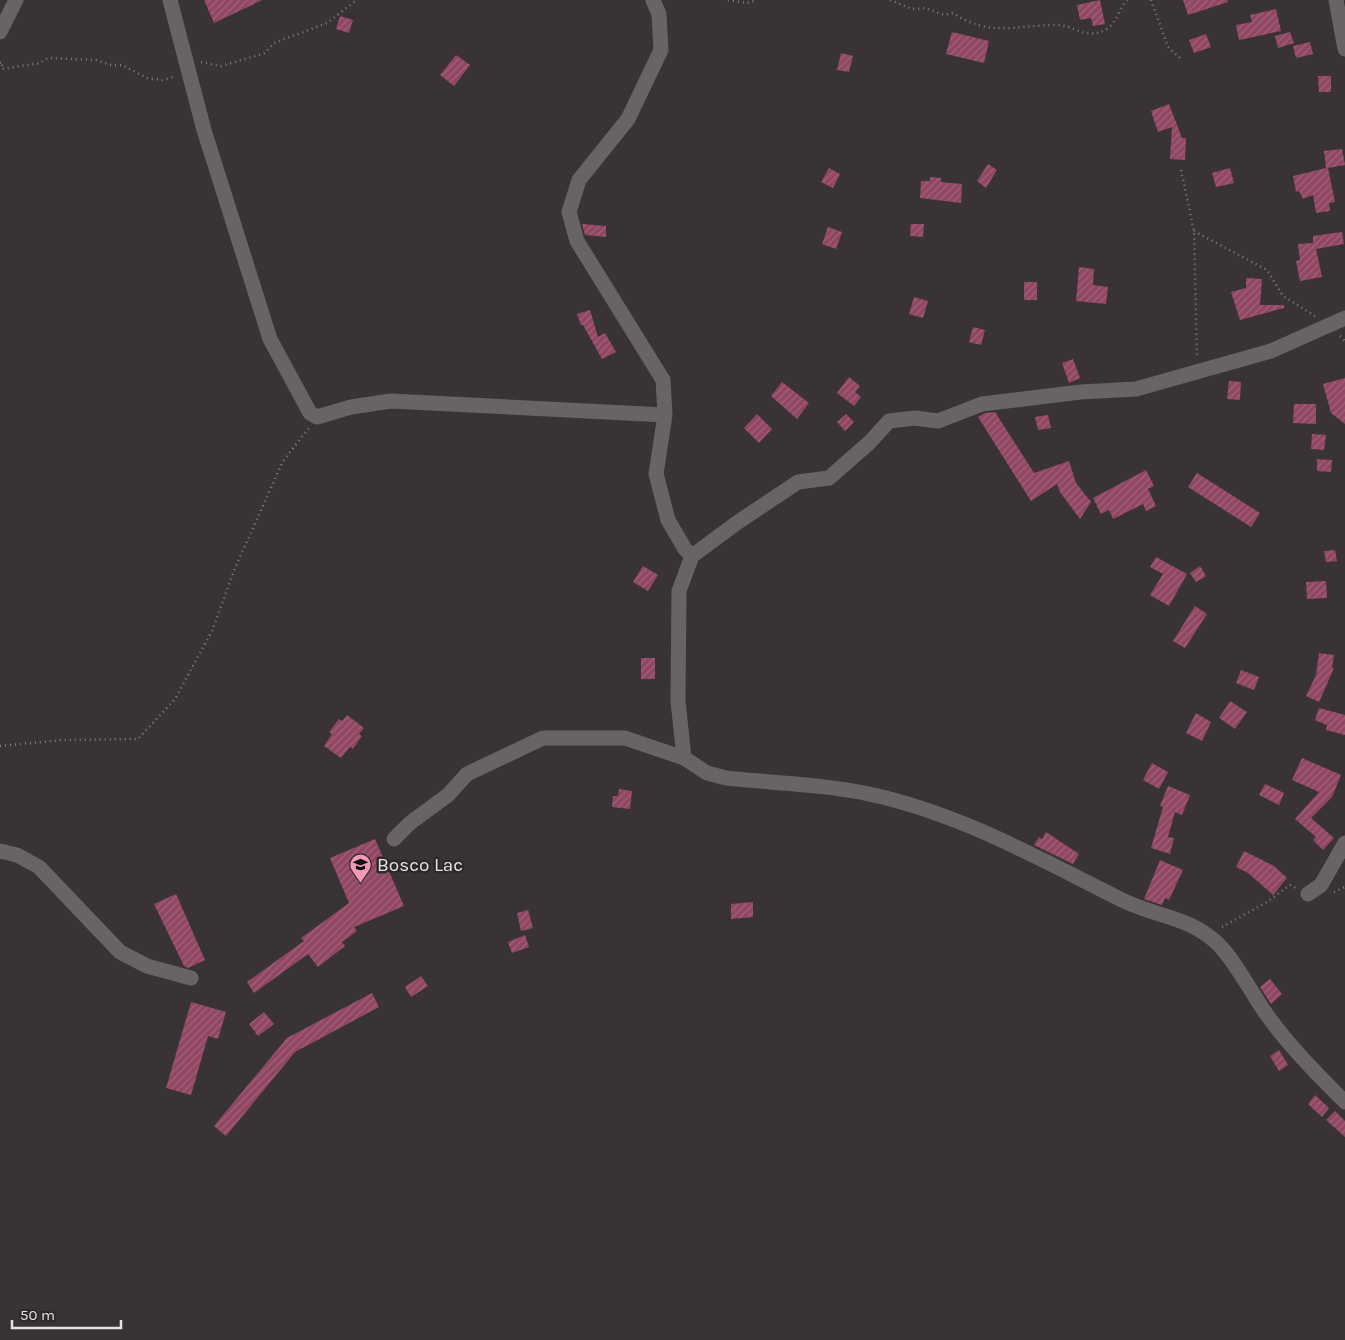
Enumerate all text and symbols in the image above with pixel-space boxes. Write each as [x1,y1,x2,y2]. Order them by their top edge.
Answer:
school or university icon: Bosco Lac [349,852,373,883]
place label: Bosco Lac [377,854,463,876]
scale bar [12,1298,121,1330]
text: 50 m [20,1306,55,1324]

